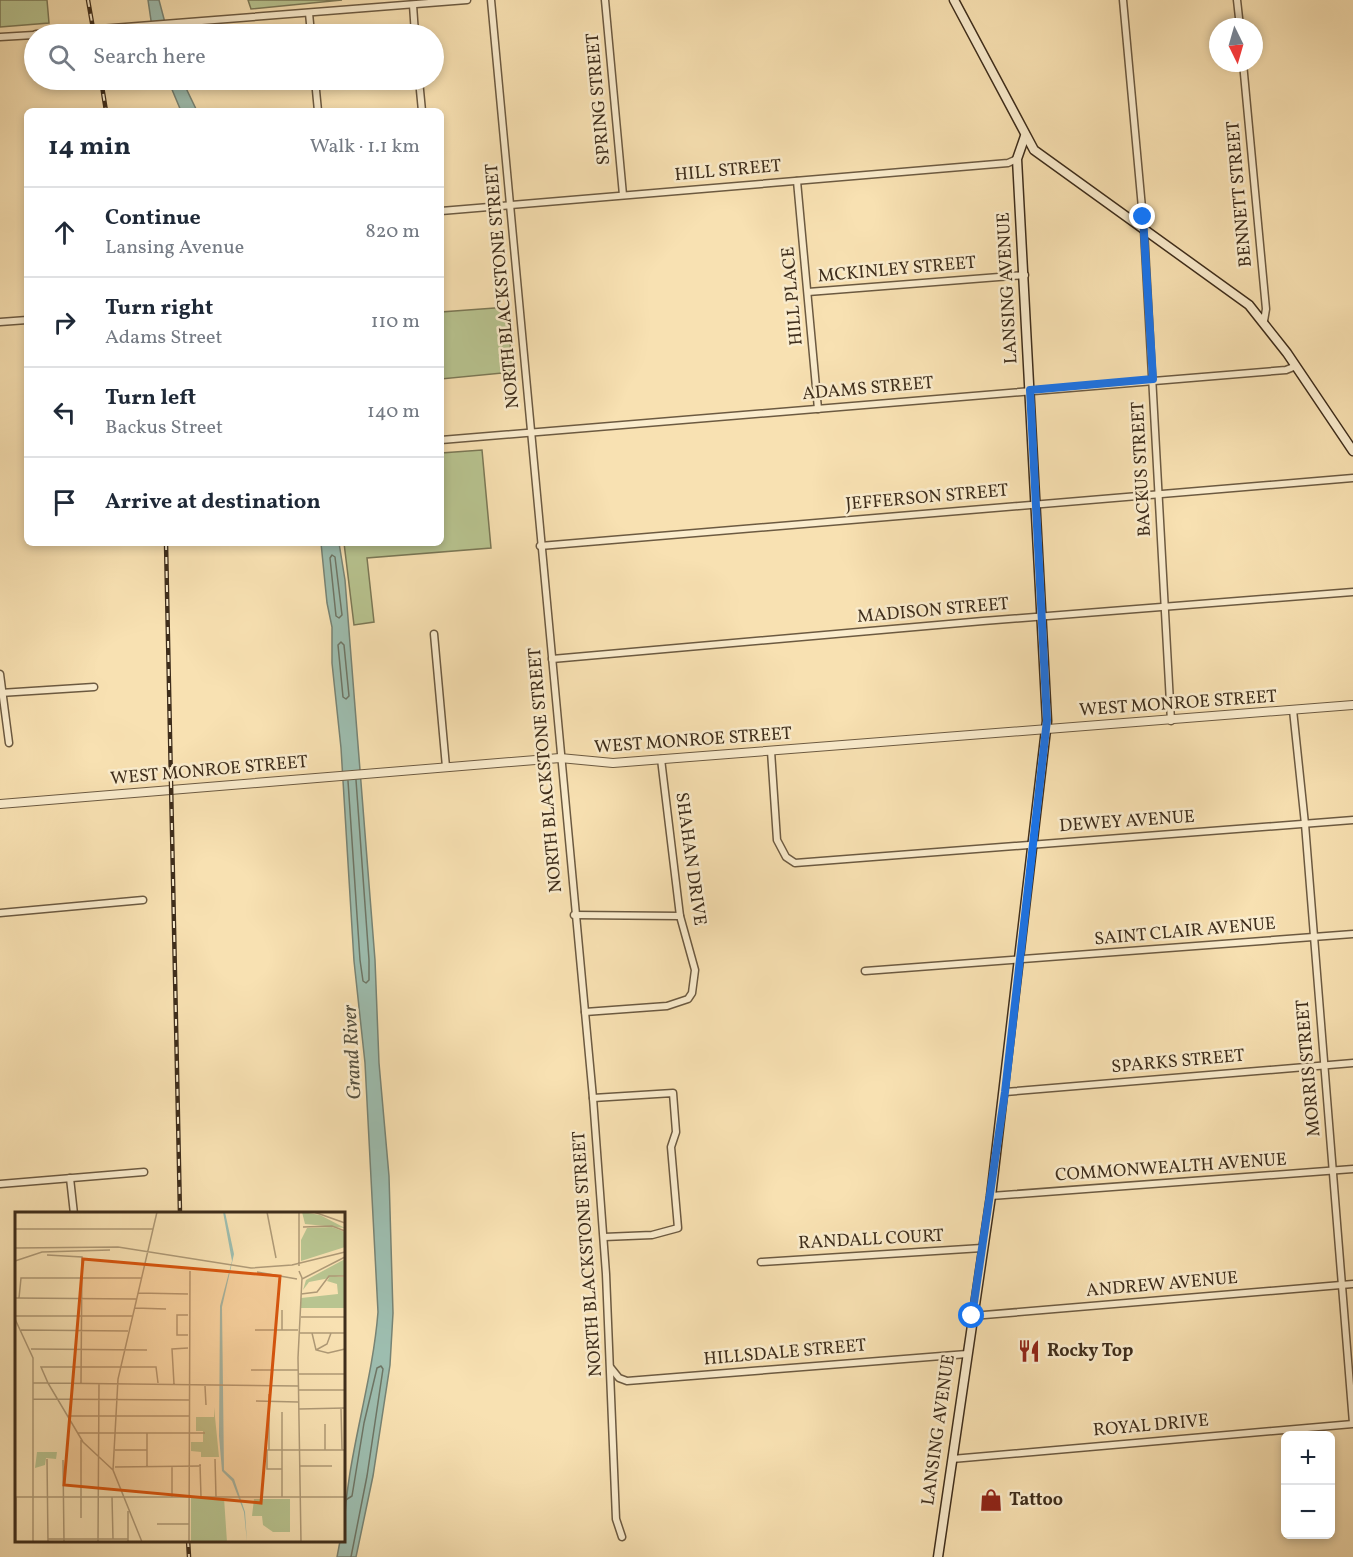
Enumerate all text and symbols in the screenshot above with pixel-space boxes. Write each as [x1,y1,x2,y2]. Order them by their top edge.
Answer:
north arrow [1209,18,1263,72]
search box [24,24,444,90]
street label: SPRING STREET [581,31,617,166]
icon: search [45,41,78,74]
text: Search here [93,42,206,73]
street label: BENNETT STREET [1221,119,1259,268]
text: 14 min [48,129,131,165]
text: Walk · 1.1 km [310,133,420,161]
street label: HILL STREET [674,154,783,188]
street label: NORTH BLACKSTONE STREET [480,162,526,410]
text: Continue [105,203,201,234]
route end [1129,203,1155,229]
street label: LANSING AVENUE [992,211,1024,365]
icon: ahead [48,216,81,249]
text: 820 m [366,218,420,246]
text: Lansing Avenue [105,234,244,262]
street label: HILL PLACE [776,245,810,346]
street label: MCKINLEY STREET [817,251,978,289]
text: Turn right [105,293,213,324]
icon: right [48,306,81,339]
text: 110 m [371,308,420,336]
text: Adams Street [105,324,223,352]
street label: ADAMS STREET [801,371,935,407]
text: Turn left [105,383,196,414]
icon: left [48,396,81,429]
text: 140 m [367,398,420,426]
street label: BACKUS STREET [1126,400,1158,537]
text: Backus Street [105,414,223,442]
street label: JEFFERSON STREET [844,478,1010,518]
icon: arrive [48,486,81,519]
text: Arrive at destination [105,487,321,518]
street label: MADISON STREET [856,592,1010,630]
street label: NORTH BLACKSTONE STREET [523,646,569,894]
street label: WEST MONROE STREET [1078,685,1278,723]
street label: WEST MONROE STREET [593,722,793,760]
street label: WEST MONROE STREET [109,750,309,792]
street label: SHAHAN DRIVE [668,791,712,927]
street label: DEWEY AVENUE [1058,805,1196,839]
street label: SAINT CLAIR AVENUE [1093,912,1277,952]
street label: MORRIS STREET [1290,998,1327,1138]
water label: Grand River [336,1003,369,1100]
street label: SPARKS STREET [1110,1044,1246,1080]
street label: NORTH BLACKSTONE STREET [567,1130,609,1378]
street label: COMMONWEALTH AVENUE [1054,1147,1288,1189]
inset map [15,1212,345,1542]
street label: RANDALL COURT [798,1224,945,1256]
street label: ANDREW AVENUE [1085,1266,1239,1304]
route start [958,1302,984,1328]
street label: HILLSDALE STREET [703,1333,868,1373]
restaurant icon: Rocky Top [1016,1338,1042,1364]
place label: Rocky Top [1047,1339,1133,1364]
street label: LANSING AVENUE [916,1353,962,1507]
street label: ROYAL DRIVE [1092,1408,1210,1444]
map controls [1281,1431,1335,1539]
button: + [1281,1431,1335,1485]
button: − [1281,1485,1335,1539]
shop icon: Tattoo [978,1487,1004,1513]
place label: Tattoo [1009,1488,1063,1513]

